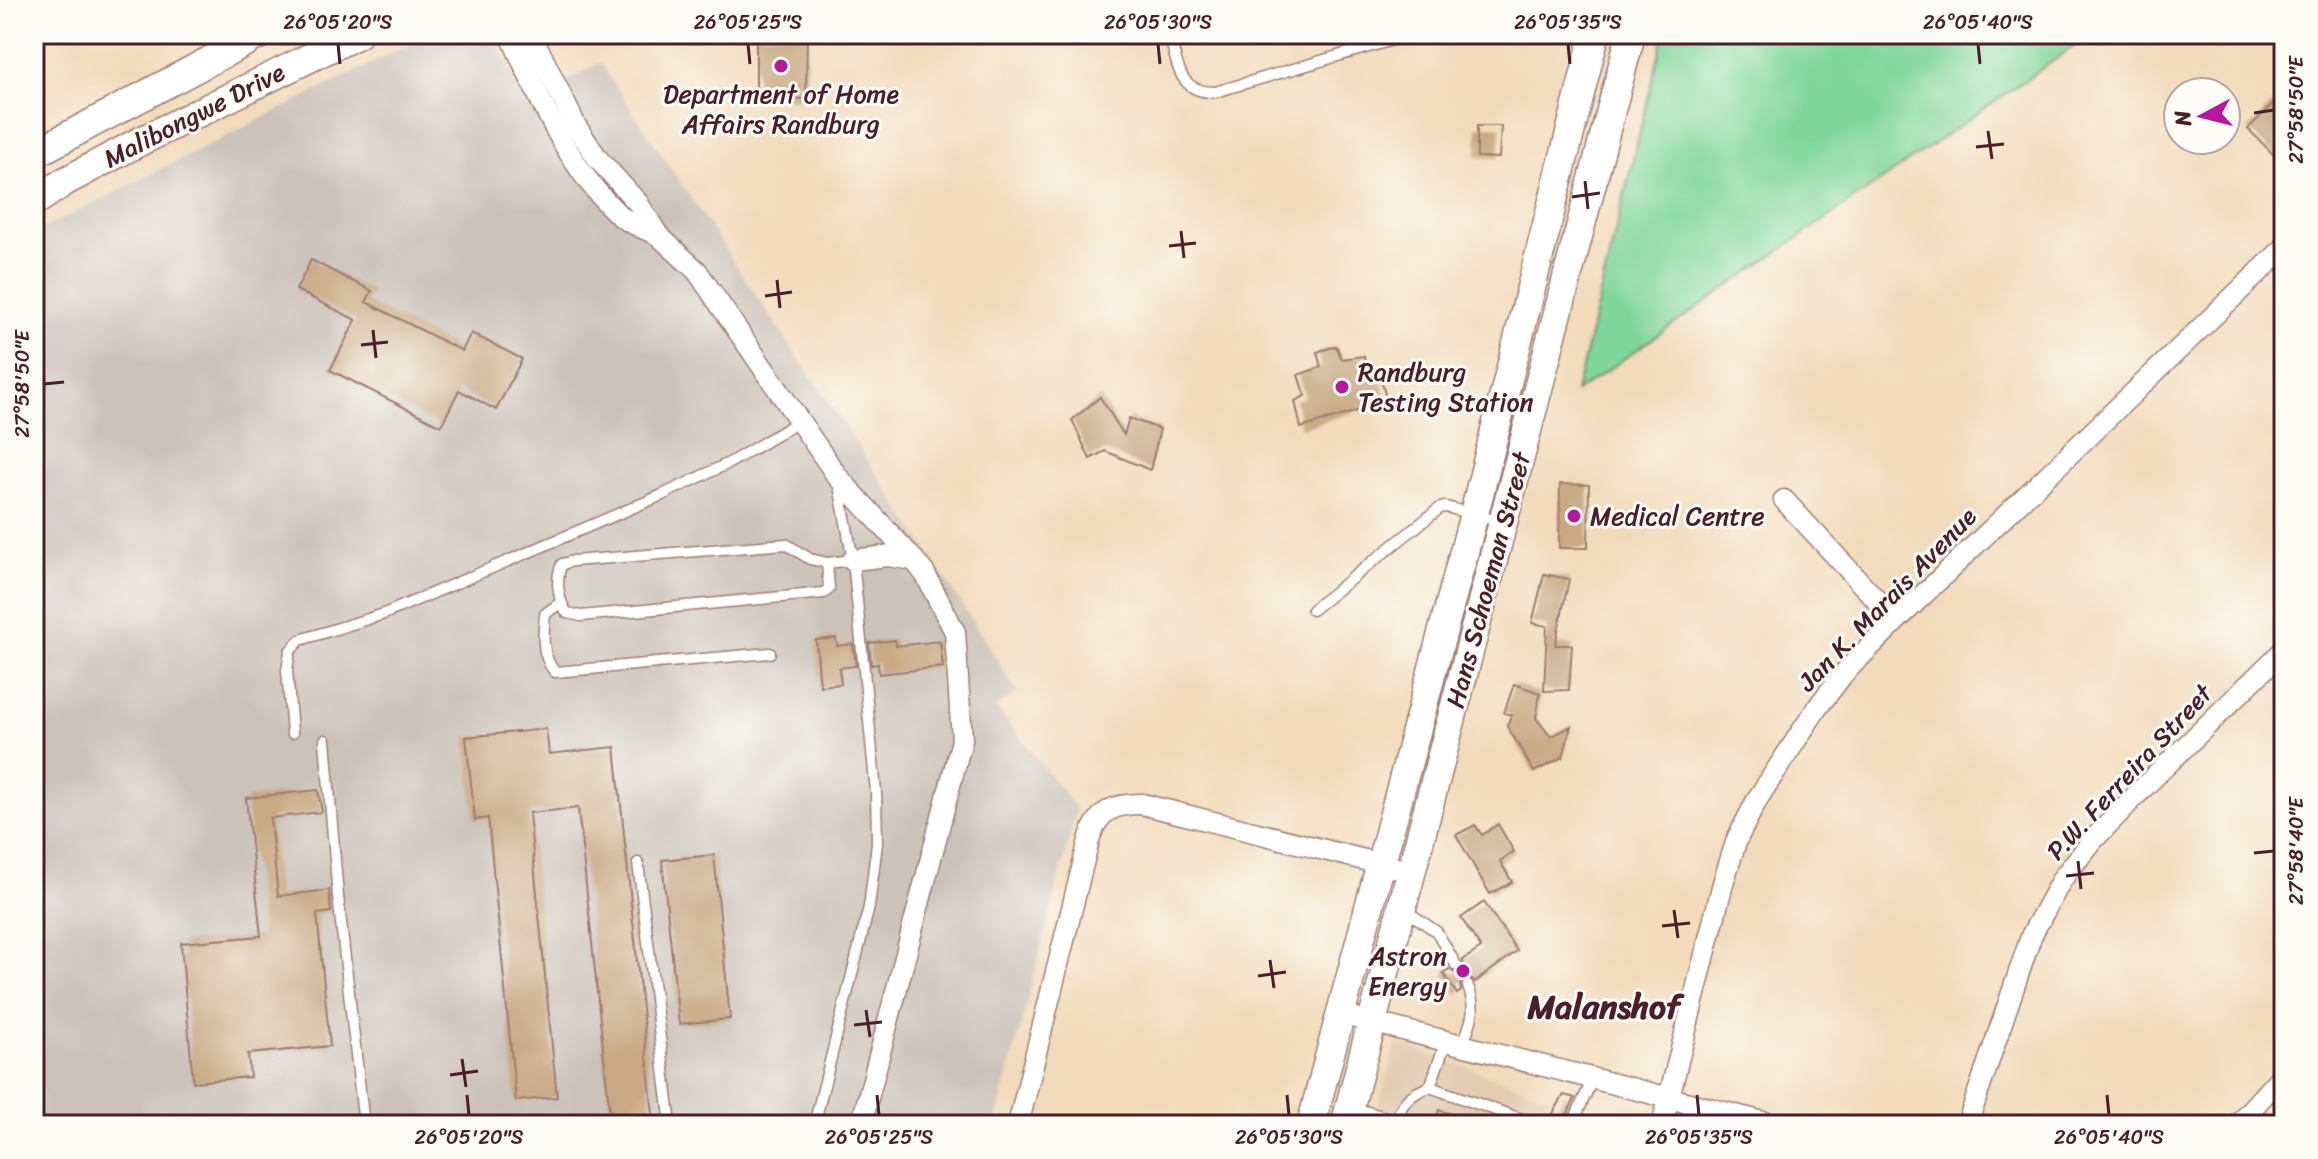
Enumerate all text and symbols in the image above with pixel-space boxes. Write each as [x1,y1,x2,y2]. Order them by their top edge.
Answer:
text: 26°05'20"S [284,5,393,40]
text: 26°05'25"S [694,5,803,40]
text: 26°05'30"S [1104,5,1213,40]
text: 26°05'35"S [1514,5,1622,40]
text: 26°05'40"S [1923,5,2033,40]
street label: Malibongwe Drive [95,49,293,181]
text: 27°58'50"E [2279,54,2314,164]
marker: Department of Home Affairs Randburg [772,57,790,75]
place label: Department of Home Affairs Randburg [663,71,900,147]
north arrow [2162,76,2242,156]
text: N [2162,108,2203,129]
text: 27°58'50"E [5,328,40,438]
place label: Randburg Testing Station [1358,349,1534,425]
marker: Randburg Testing Station [1333,378,1351,396]
street label: Hans Schoeman Street [1432,445,1545,713]
place label: Medical Centre [1590,493,1765,539]
street label: Jan K. Marais Avenue [1785,495,1988,703]
marker: Medical Centre [1565,507,1583,525]
street label: P.W. Ferreira Street [2034,672,2225,871]
text: 27°58'40"E [2279,795,2314,905]
place label: Astron Energy [1368,933,1448,1009]
marker: Astron Energy [1454,962,1472,980]
district label: Malanshof [1526,977,1685,1037]
text: 26°05'20"S [415,1120,524,1155]
text: 26°05'25"S [825,1120,934,1155]
text: 26°05'30"S [1235,1120,1344,1155]
text: 26°05'35"S [1645,1120,1753,1155]
text: 26°05'40"S [2054,1120,2164,1155]

